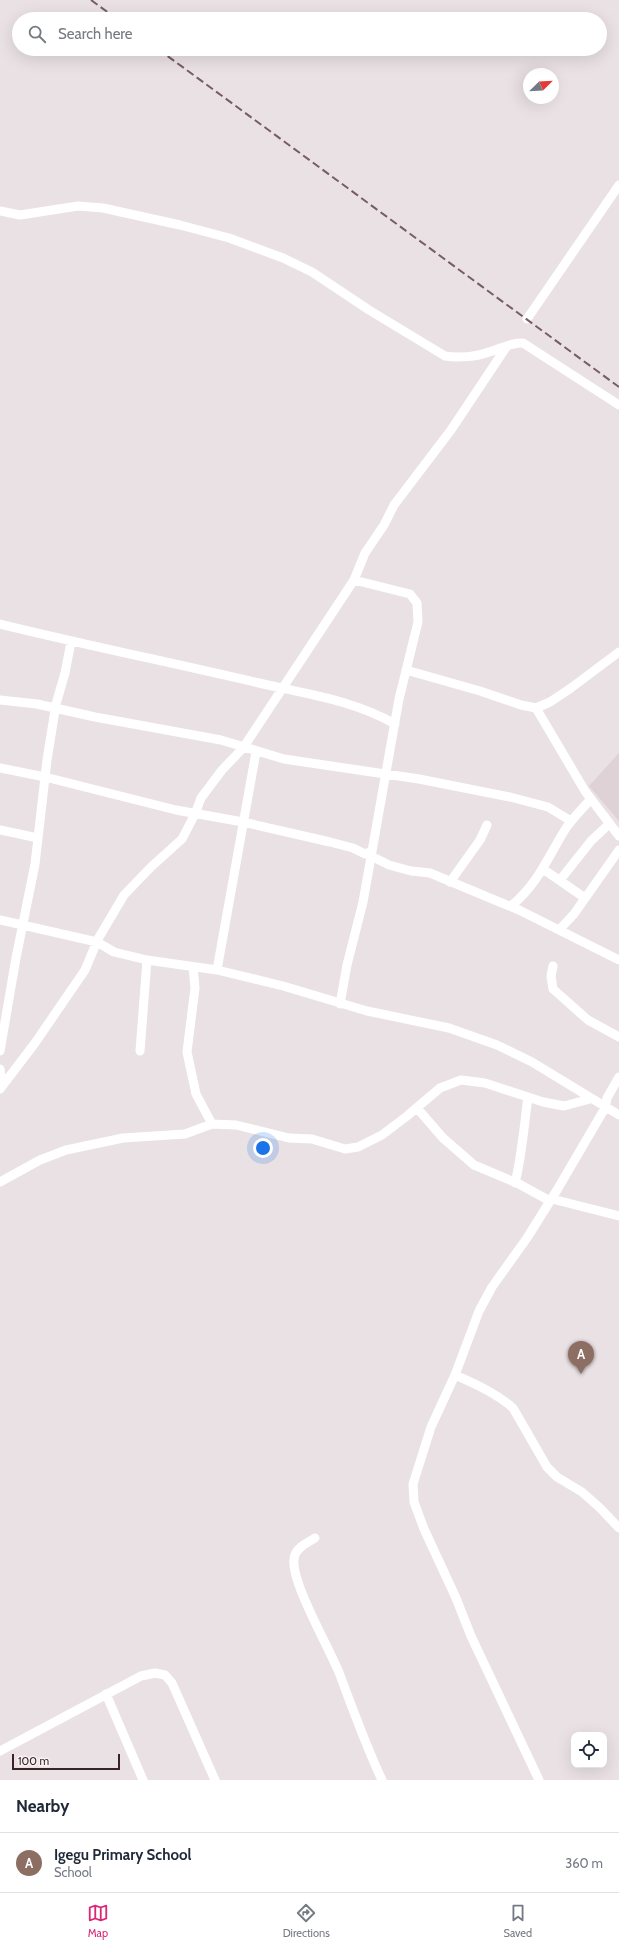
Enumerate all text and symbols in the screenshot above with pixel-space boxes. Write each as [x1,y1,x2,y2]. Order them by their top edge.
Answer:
search box [12,12,607,56]
icon: search [26,23,48,45]
text: Search here [58,25,133,43]
north arrow [523,68,559,104]
your location [253,1138,273,1158]
pin: A [568,1341,594,1374]
map controls [571,1732,607,1768]
button: locate [571,1732,607,1768]
scale bar [12,1752,120,1771]
text: 100 m [18,1754,49,1768]
text: Nearby [16,1796,69,1816]
text: Igegu Primary School [54,1846,191,1864]
text: A [25,1855,33,1871]
text: 360 m [565,1855,603,1871]
text: School [54,1864,92,1880]
tab: Map [87,1902,109,1940]
tab: Directions [283,1902,330,1940]
tab: Saved [504,1902,532,1940]

